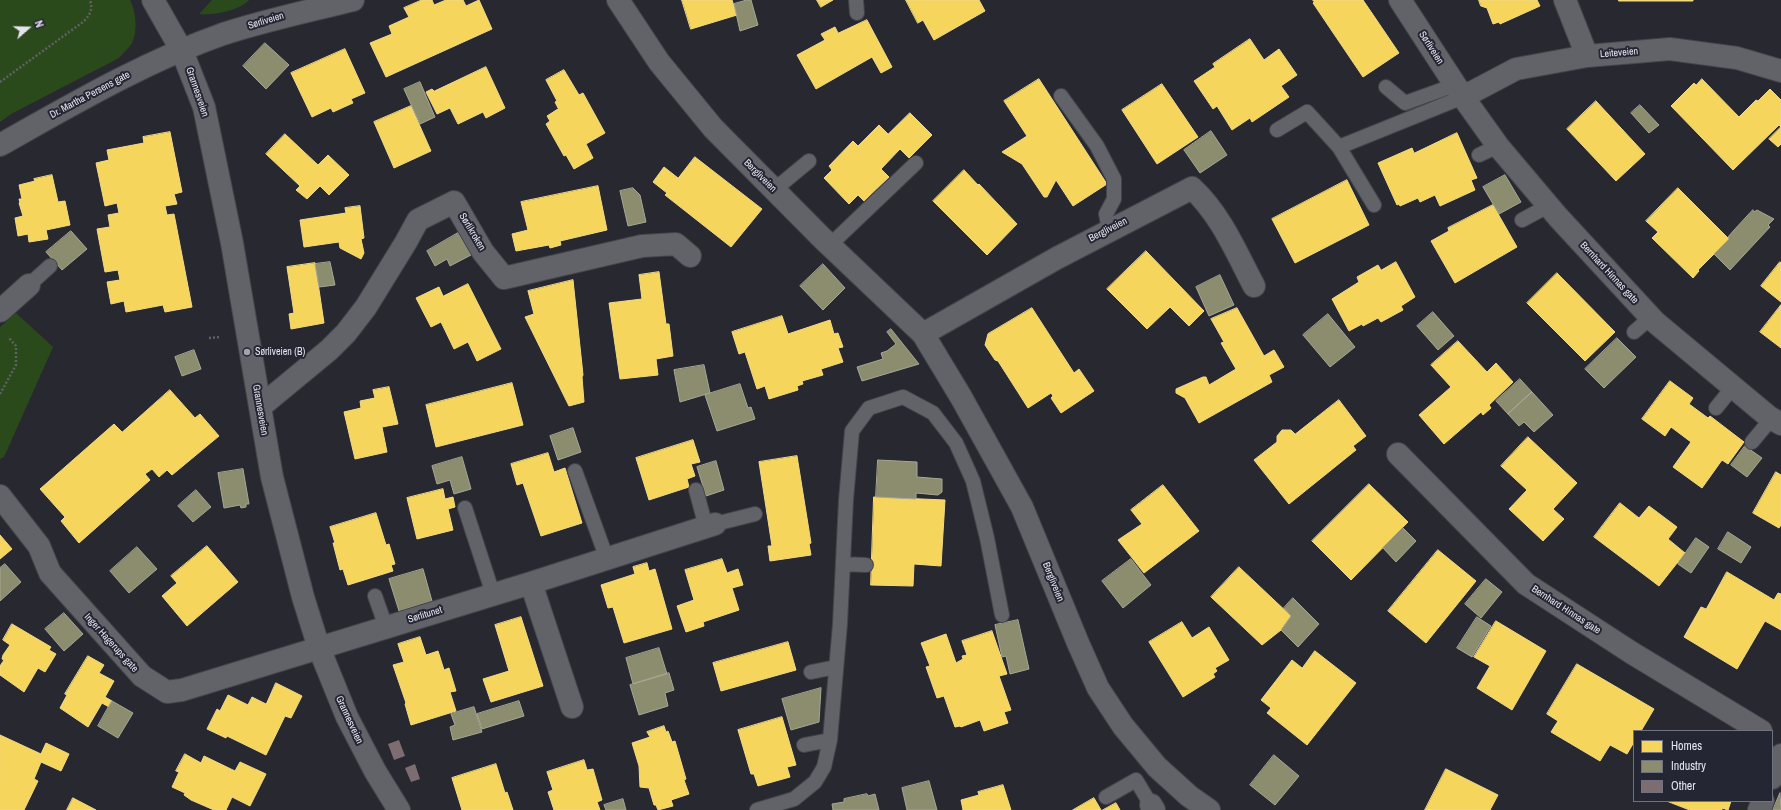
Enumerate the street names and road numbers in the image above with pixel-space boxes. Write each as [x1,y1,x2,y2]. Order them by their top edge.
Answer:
street label: Sørliveien [247,10,285,32]
street label: Sørliveien [1416,29,1446,67]
street label: Leiteveien [1599,45,1639,61]
street label: Grannesveien [183,66,211,118]
street label: Dr. Martha Persens gate [48,69,132,121]
street label: Bergliveien [741,157,779,195]
street label: Sørlikroken [456,211,488,253]
street label: Bergliveien [1087,215,1129,245]
street label: Bernhard Hinnas gate [1577,240,1641,306]
street label: Grannesveien [250,384,270,436]
street label: Bergliveien [1040,561,1066,603]
street label: Bernhard Hinnas gate [1529,583,1603,637]
street label: Sørlitunet [406,604,444,626]
street label: Inger Hagerups gate [82,611,140,675]
street label: Grannesveien [333,694,365,746]

